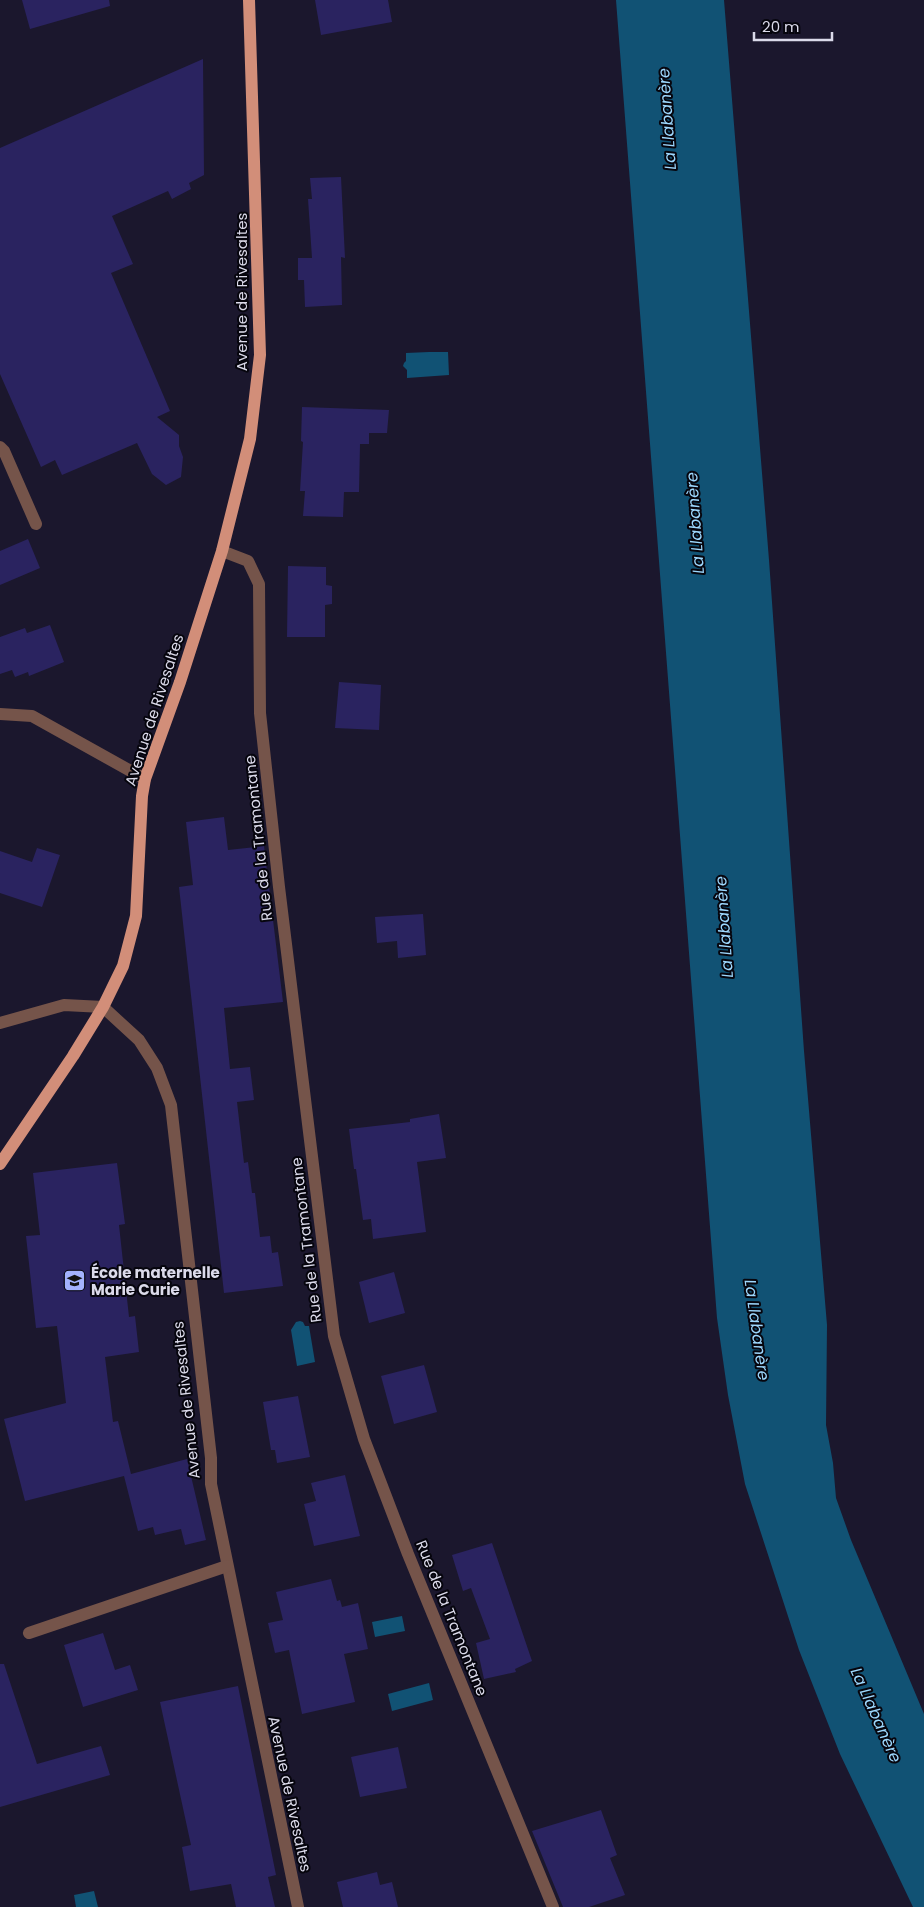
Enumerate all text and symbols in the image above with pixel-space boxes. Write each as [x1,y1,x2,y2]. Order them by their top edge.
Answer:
scale bar [754,10,832,42]
text: 20 m [762,16,800,37]
water label: La Llabanère [652,67,682,171]
street label: Avenue de Rivesaltes [231,213,252,371]
water label: La Llabanère [680,471,710,575]
street label: Avenue de Rivesaltes [120,631,189,789]
street label: Rue de la Tramontane [239,754,277,922]
water label: La Llabanère [709,875,739,979]
street label: Rue de la Tramontane [285,1156,327,1324]
place label: École maternelle Marie Curie [91,1262,220,1300]
school or university icon: École maternelle Marie Curie [63,1269,87,1293]
water label: La Llabanère [739,1278,775,1382]
street label: Avenue de Rivesaltes [167,1320,205,1480]
street label: Rue de la Tramontane [411,1537,493,1699]
water label: La Llabanère [845,1664,907,1766]
street label: Avenue de Rivesaltes [263,1714,317,1874]

